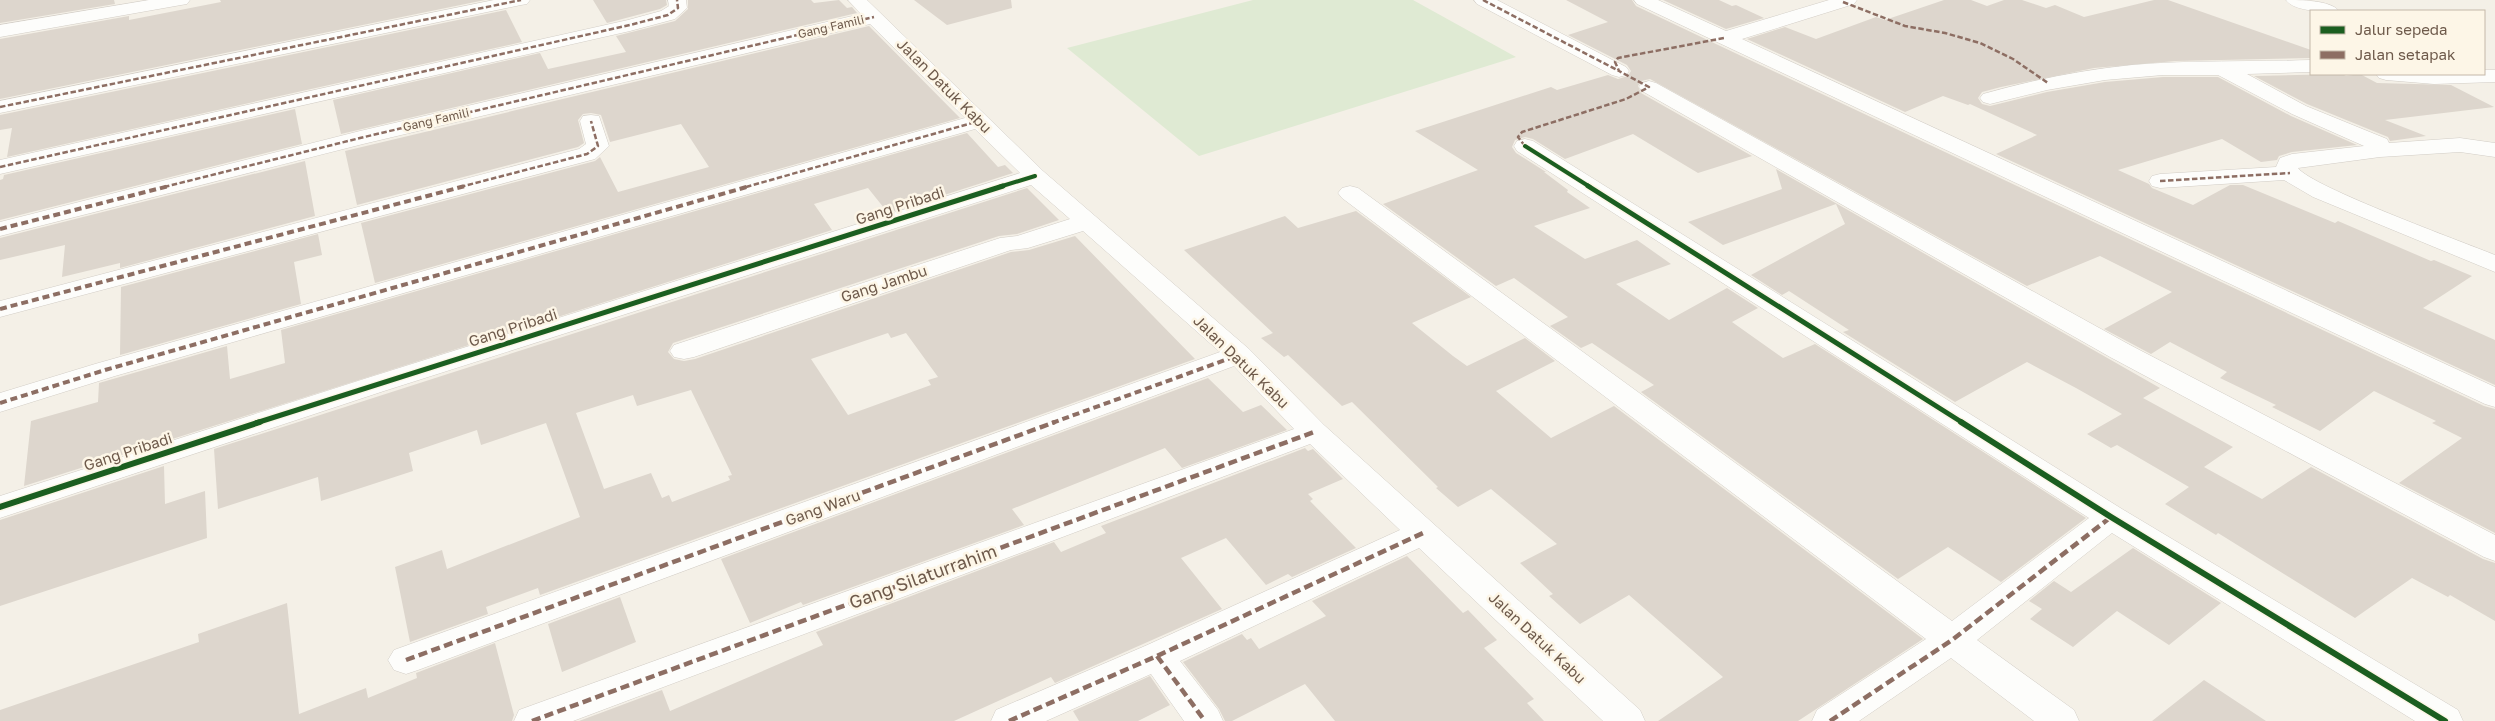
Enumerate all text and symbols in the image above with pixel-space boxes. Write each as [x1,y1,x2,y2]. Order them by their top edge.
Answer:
legend [2310,10,2485,75]
street label: Gang Famili [796,12,865,41]
text: Jalur sepeda [2355,20,2448,38]
street label: Jalan Datuk Kabu [894,34,996,136]
text: Jalan setapak [2355,45,2456,63]
street label: Gang Famili [401,105,470,134]
street label: Gang Pribadi [853,182,946,228]
street label: Gang Jambu [838,261,929,305]
street label: Gang Pribadi [466,304,559,350]
street label: Jalan Datuk Kabu [1190,311,1293,412]
street label: Gang Pribadi [81,428,174,474]
street label: Gang Waru [783,485,863,529]
street label: Gang Silaturrahim [846,539,1000,613]
street label: Jalan Datuk Kabu [1485,588,1590,687]

